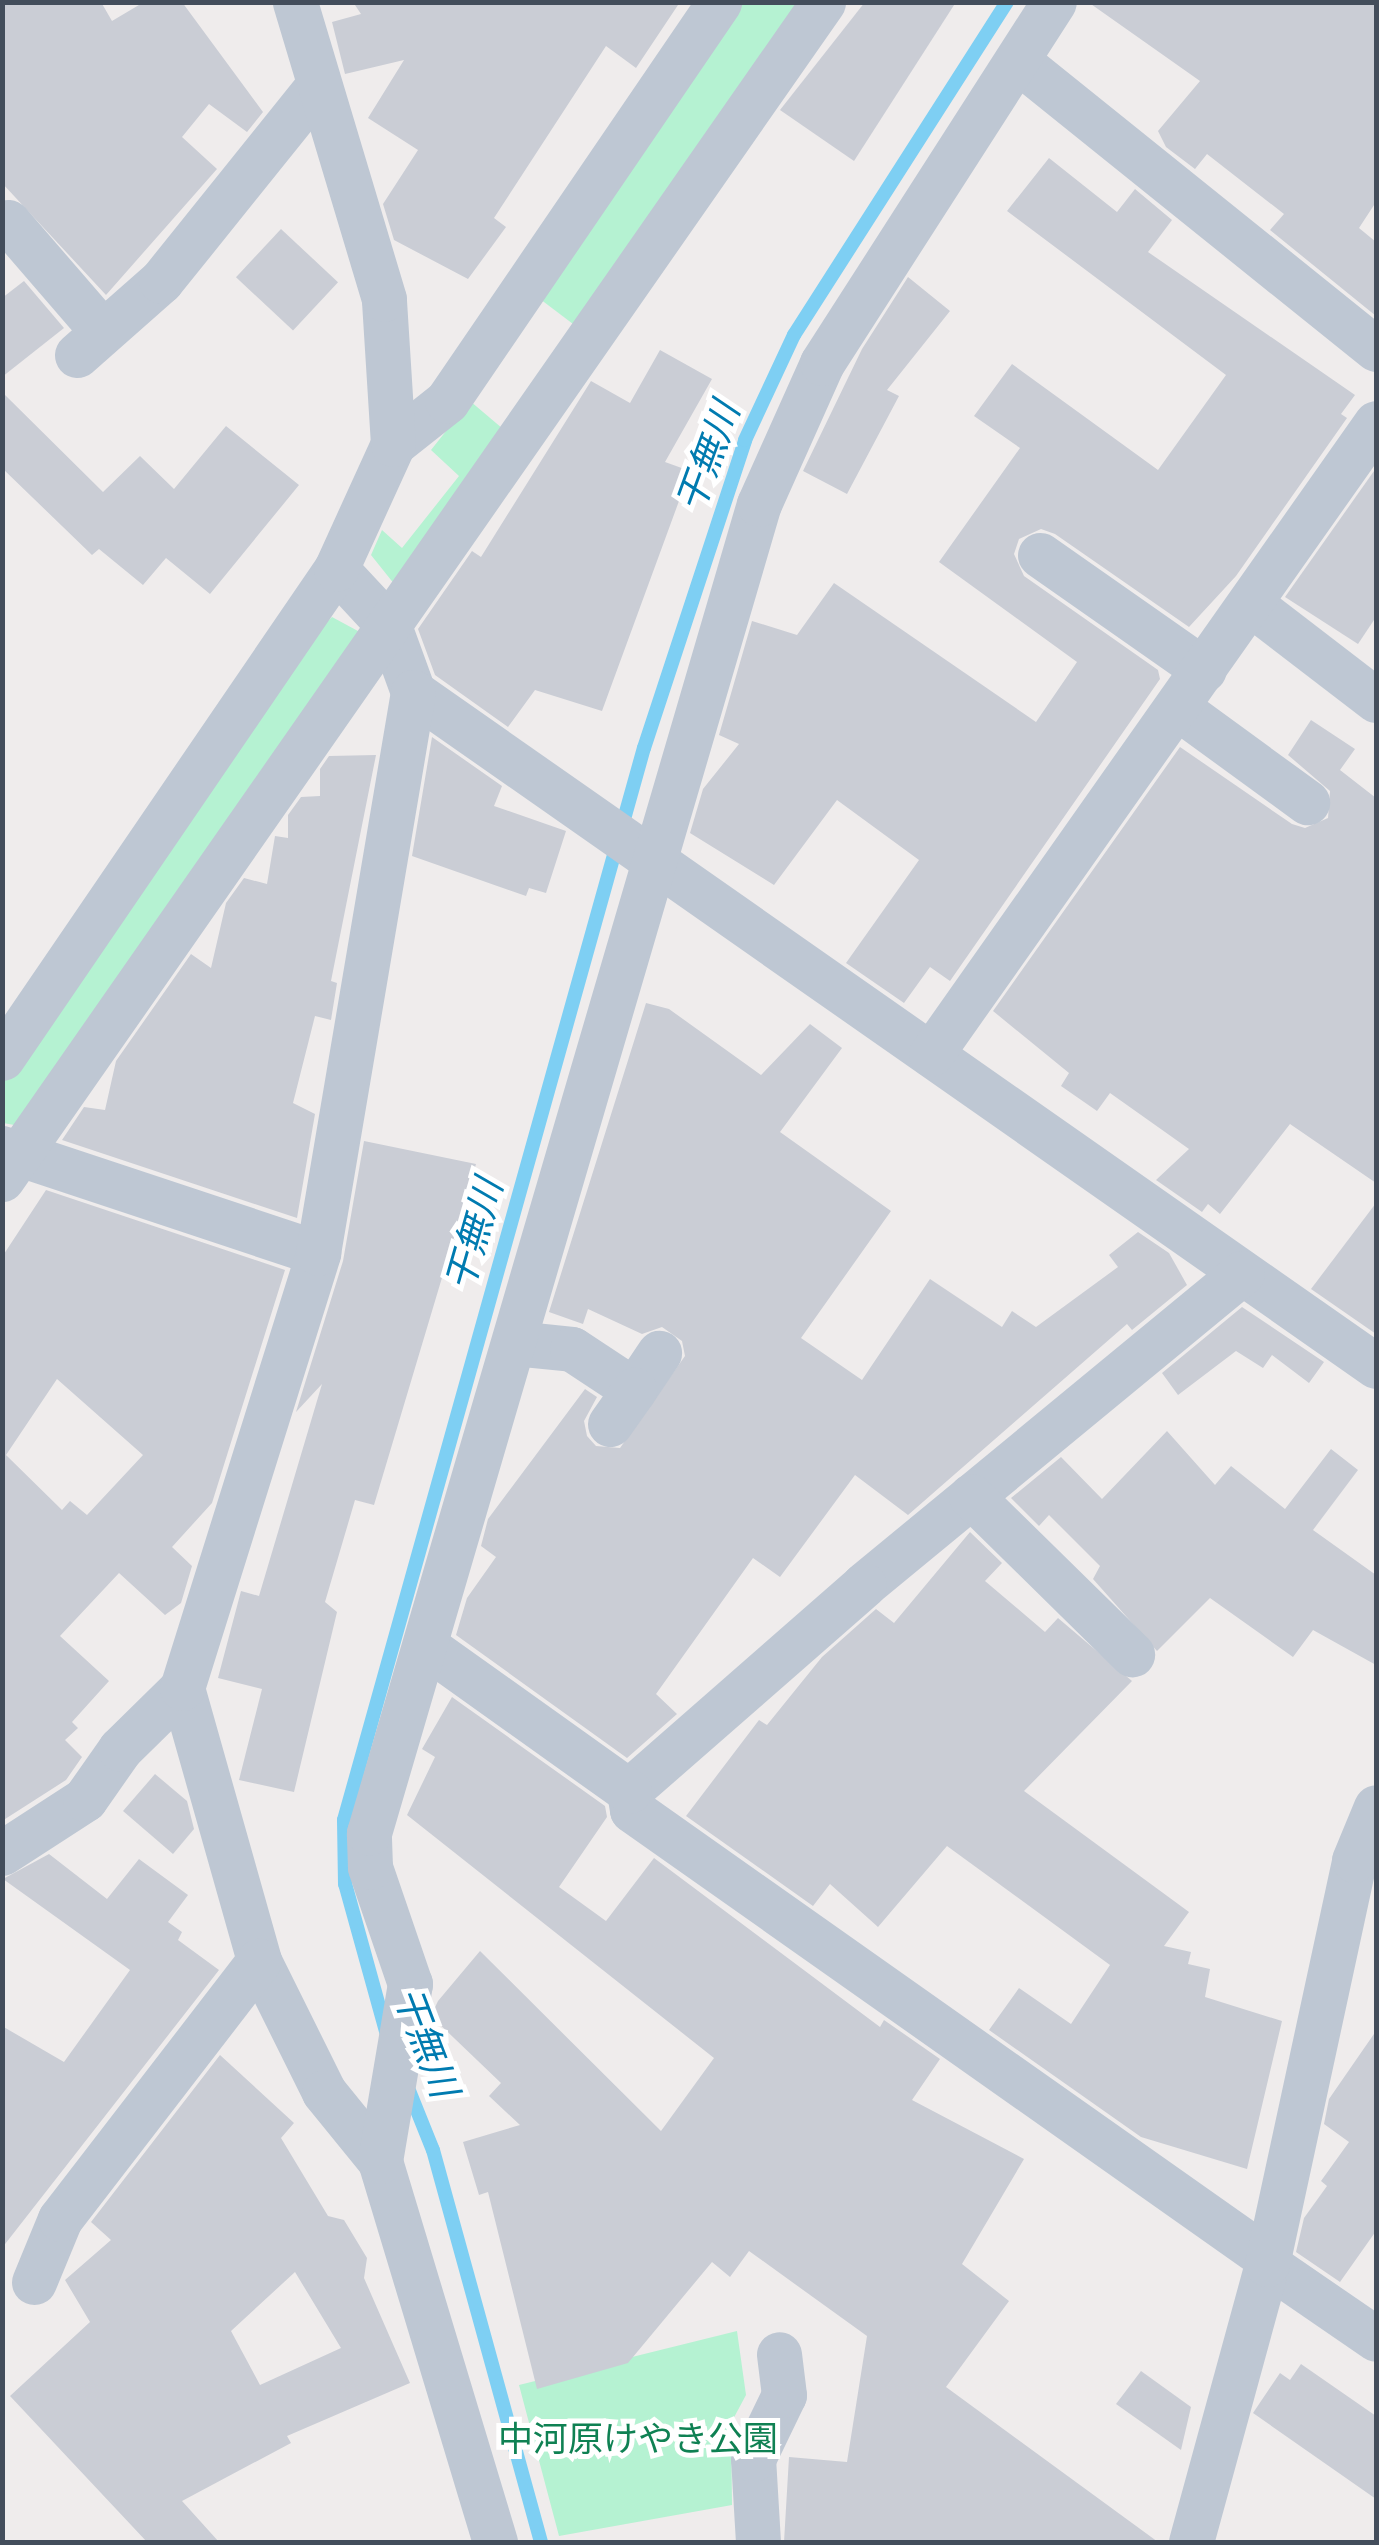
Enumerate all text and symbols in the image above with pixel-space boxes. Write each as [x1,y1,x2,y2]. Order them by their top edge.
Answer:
water label: 干無川 [667,396,749,518]
water label: 干無川 [436,1174,512,1296]
water label: 干無川 [384,1981,468,2103]
park label: 中河原けやき公園 [498,2418,778,2460]

